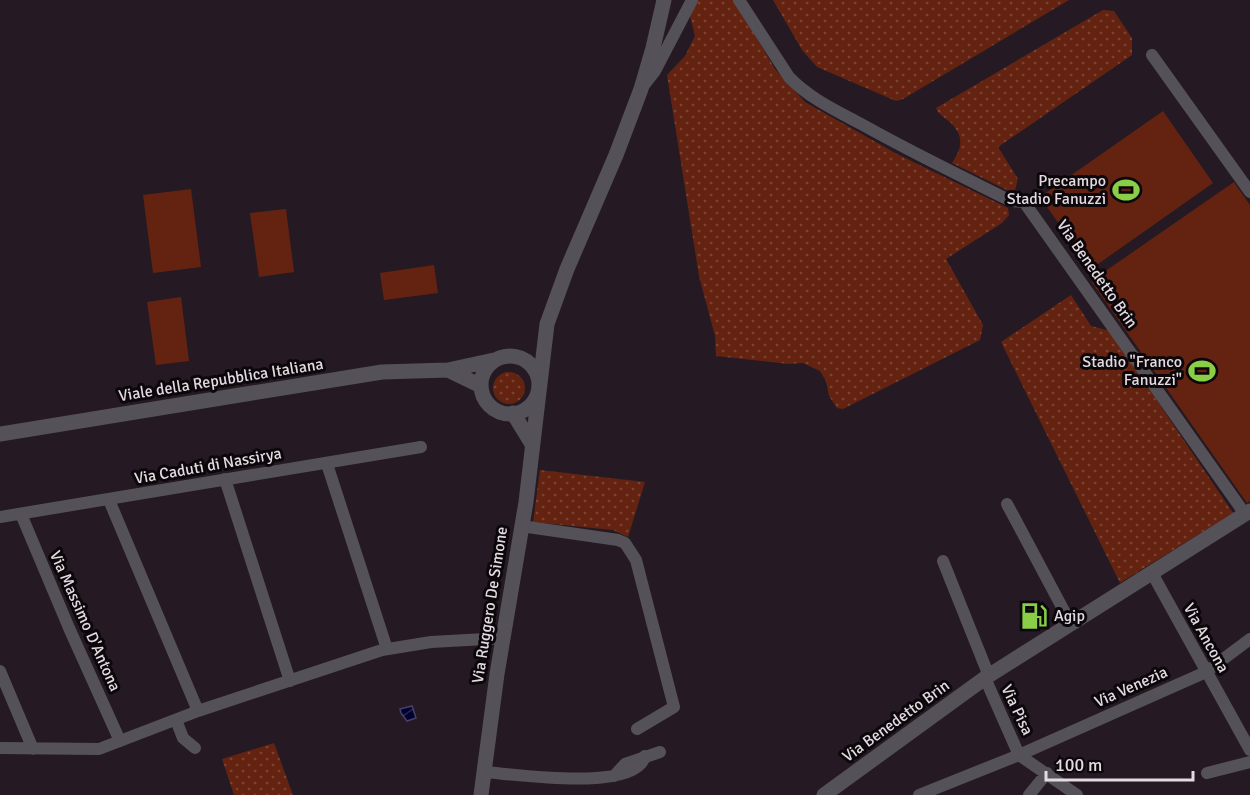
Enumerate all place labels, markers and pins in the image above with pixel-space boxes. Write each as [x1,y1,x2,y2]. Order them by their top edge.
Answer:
place label: Precampo Stadio Fanuzzi [1007,171,1106,209]
sports icon: Precampo Stadio Fanuzzi [1111,175,1141,205]
place label: Stadio "Franco Fanuzzi" [1082,352,1182,390]
sports icon: Stadio "Franco Fanuzzi" [1187,356,1217,386]
fuel station icon: Agip [1019,601,1049,631]
place label: Agip [1054,606,1085,626]

